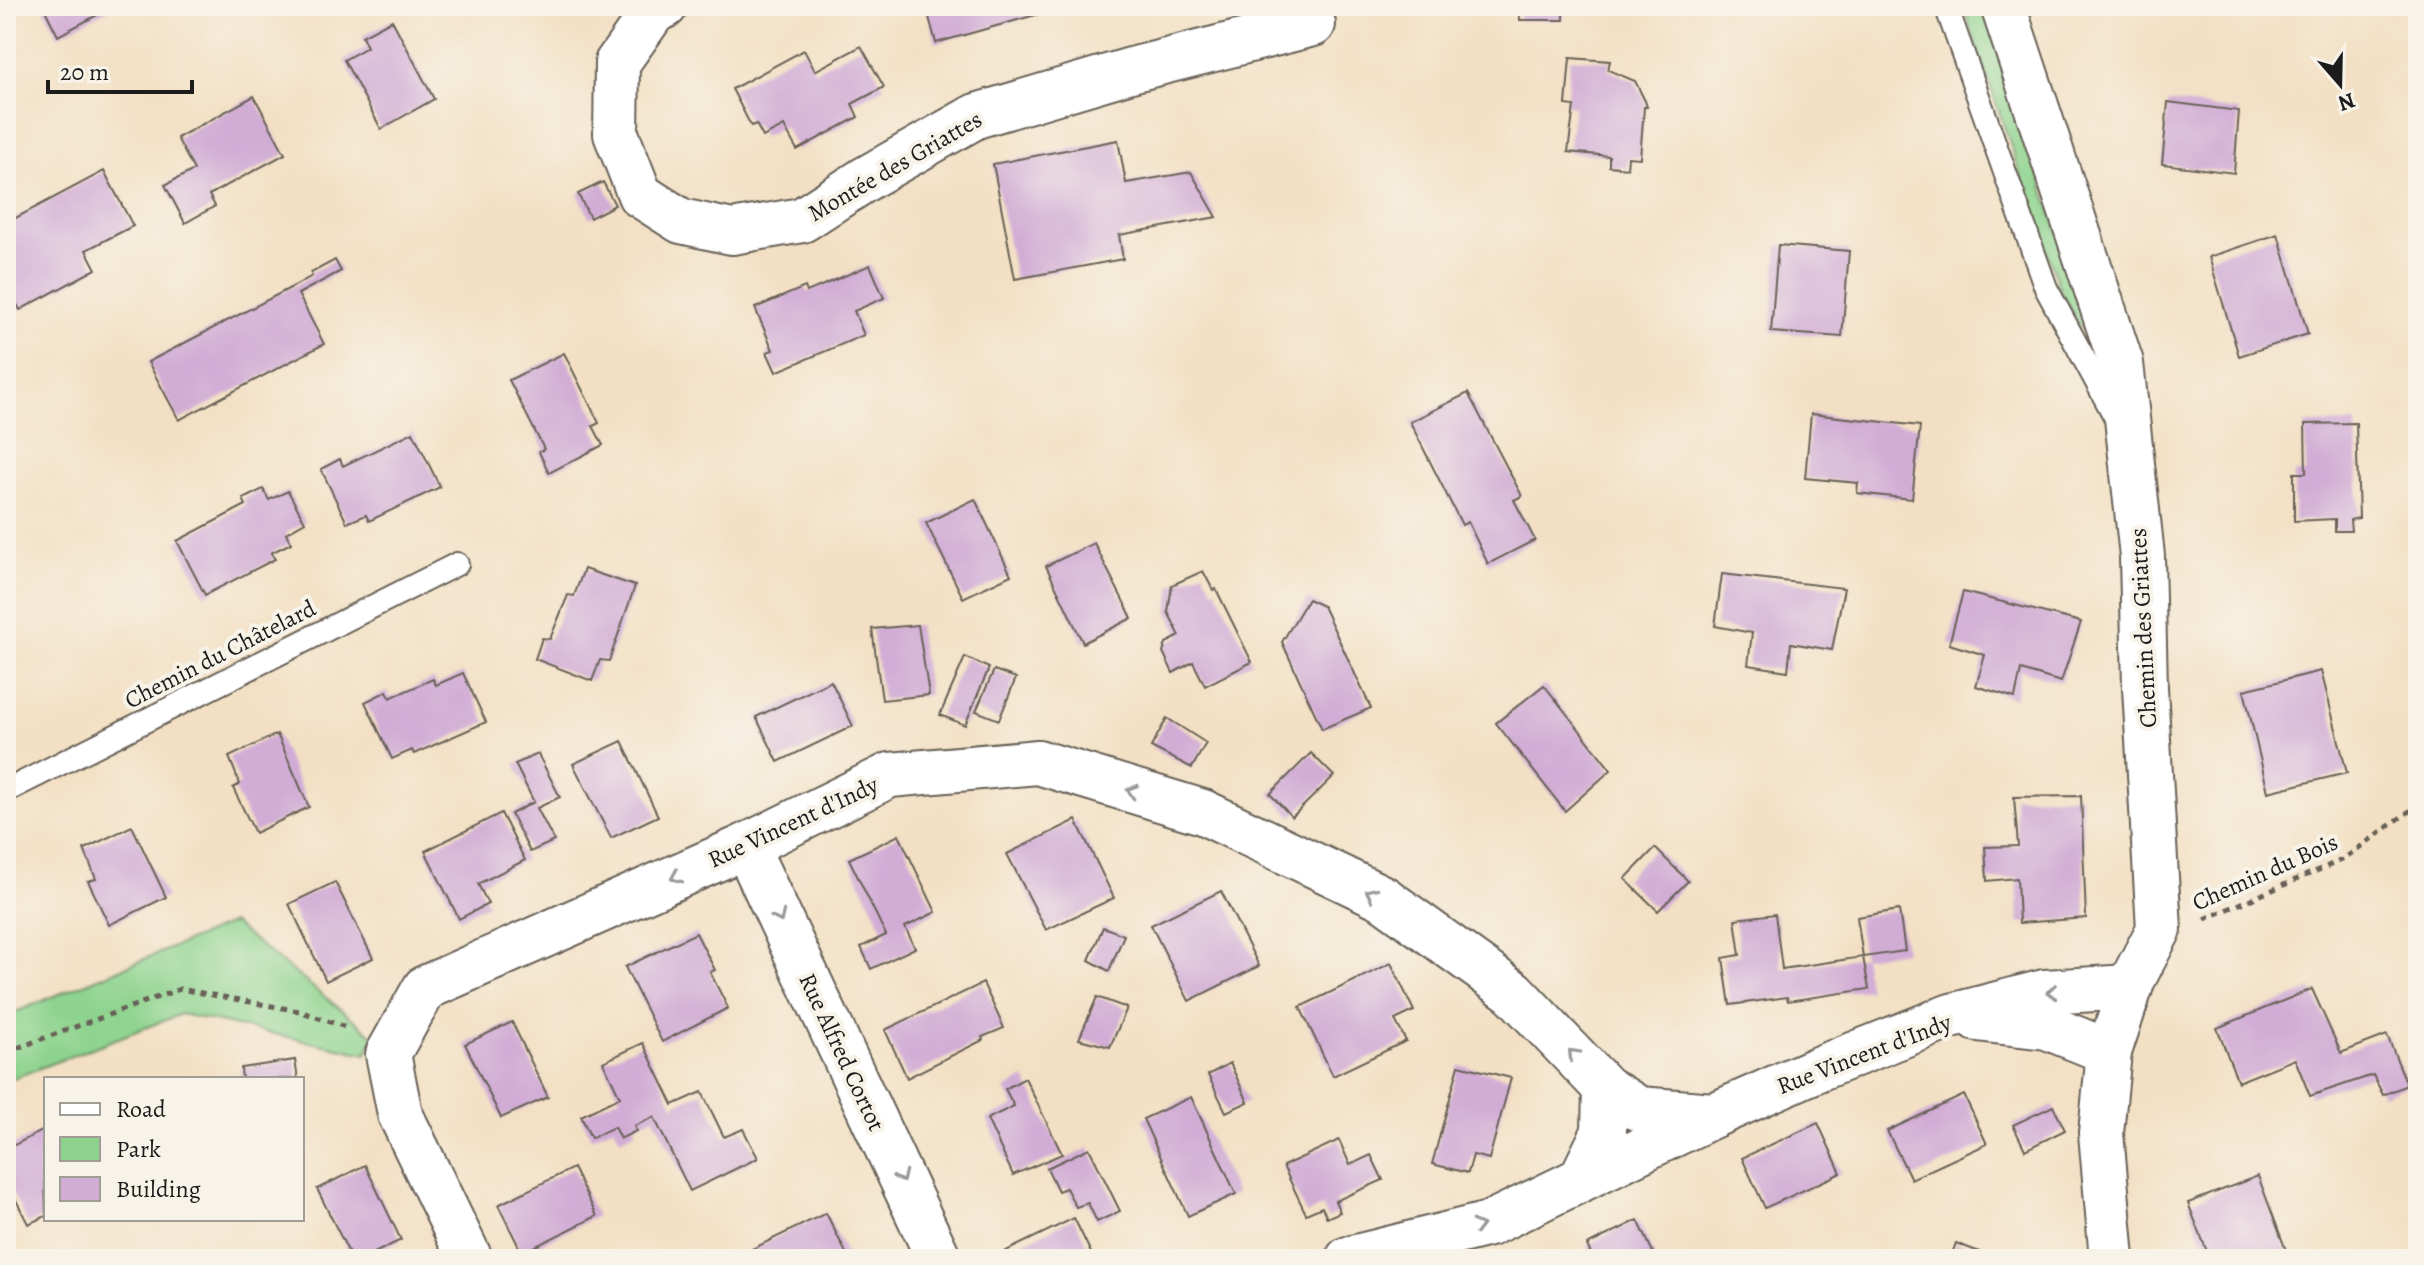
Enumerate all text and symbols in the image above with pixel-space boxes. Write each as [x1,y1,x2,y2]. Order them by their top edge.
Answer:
scale bar [48,44,192,94]
north arrow [2300,44,2380,124]
text: 20 m [60,56,109,88]
text: N [2334,85,2359,119]
street label: Montée des Griattes [802,103,988,229]
street label: Chemin des Griattes [2122,527,2164,729]
street label: Chemin du Châtelard [119,592,321,716]
street label: Rue Vincent d'Indy [703,768,884,876]
one-way arrow [1126,784,1140,800]
street label: Chemin du Bois [2187,826,2343,918]
one-way arrow [670,867,684,883]
one-way arrow [1364,887,1379,902]
one-way arrow [769,908,785,923]
street label: Rue Alfred Cortot [791,968,893,1136]
one-way arrow [2046,983,2059,1000]
street label: Rue Vincent d'Indy [1772,1006,1956,1102]
one-way arrow [1567,1049,1582,1063]
legend [44,1077,304,1221]
text: Road [116,1093,166,1125]
text: Park [116,1133,161,1165]
one-way arrow [891,1169,907,1184]
text: Building [116,1173,201,1205]
one-way arrow [1470,1219,1484,1236]

